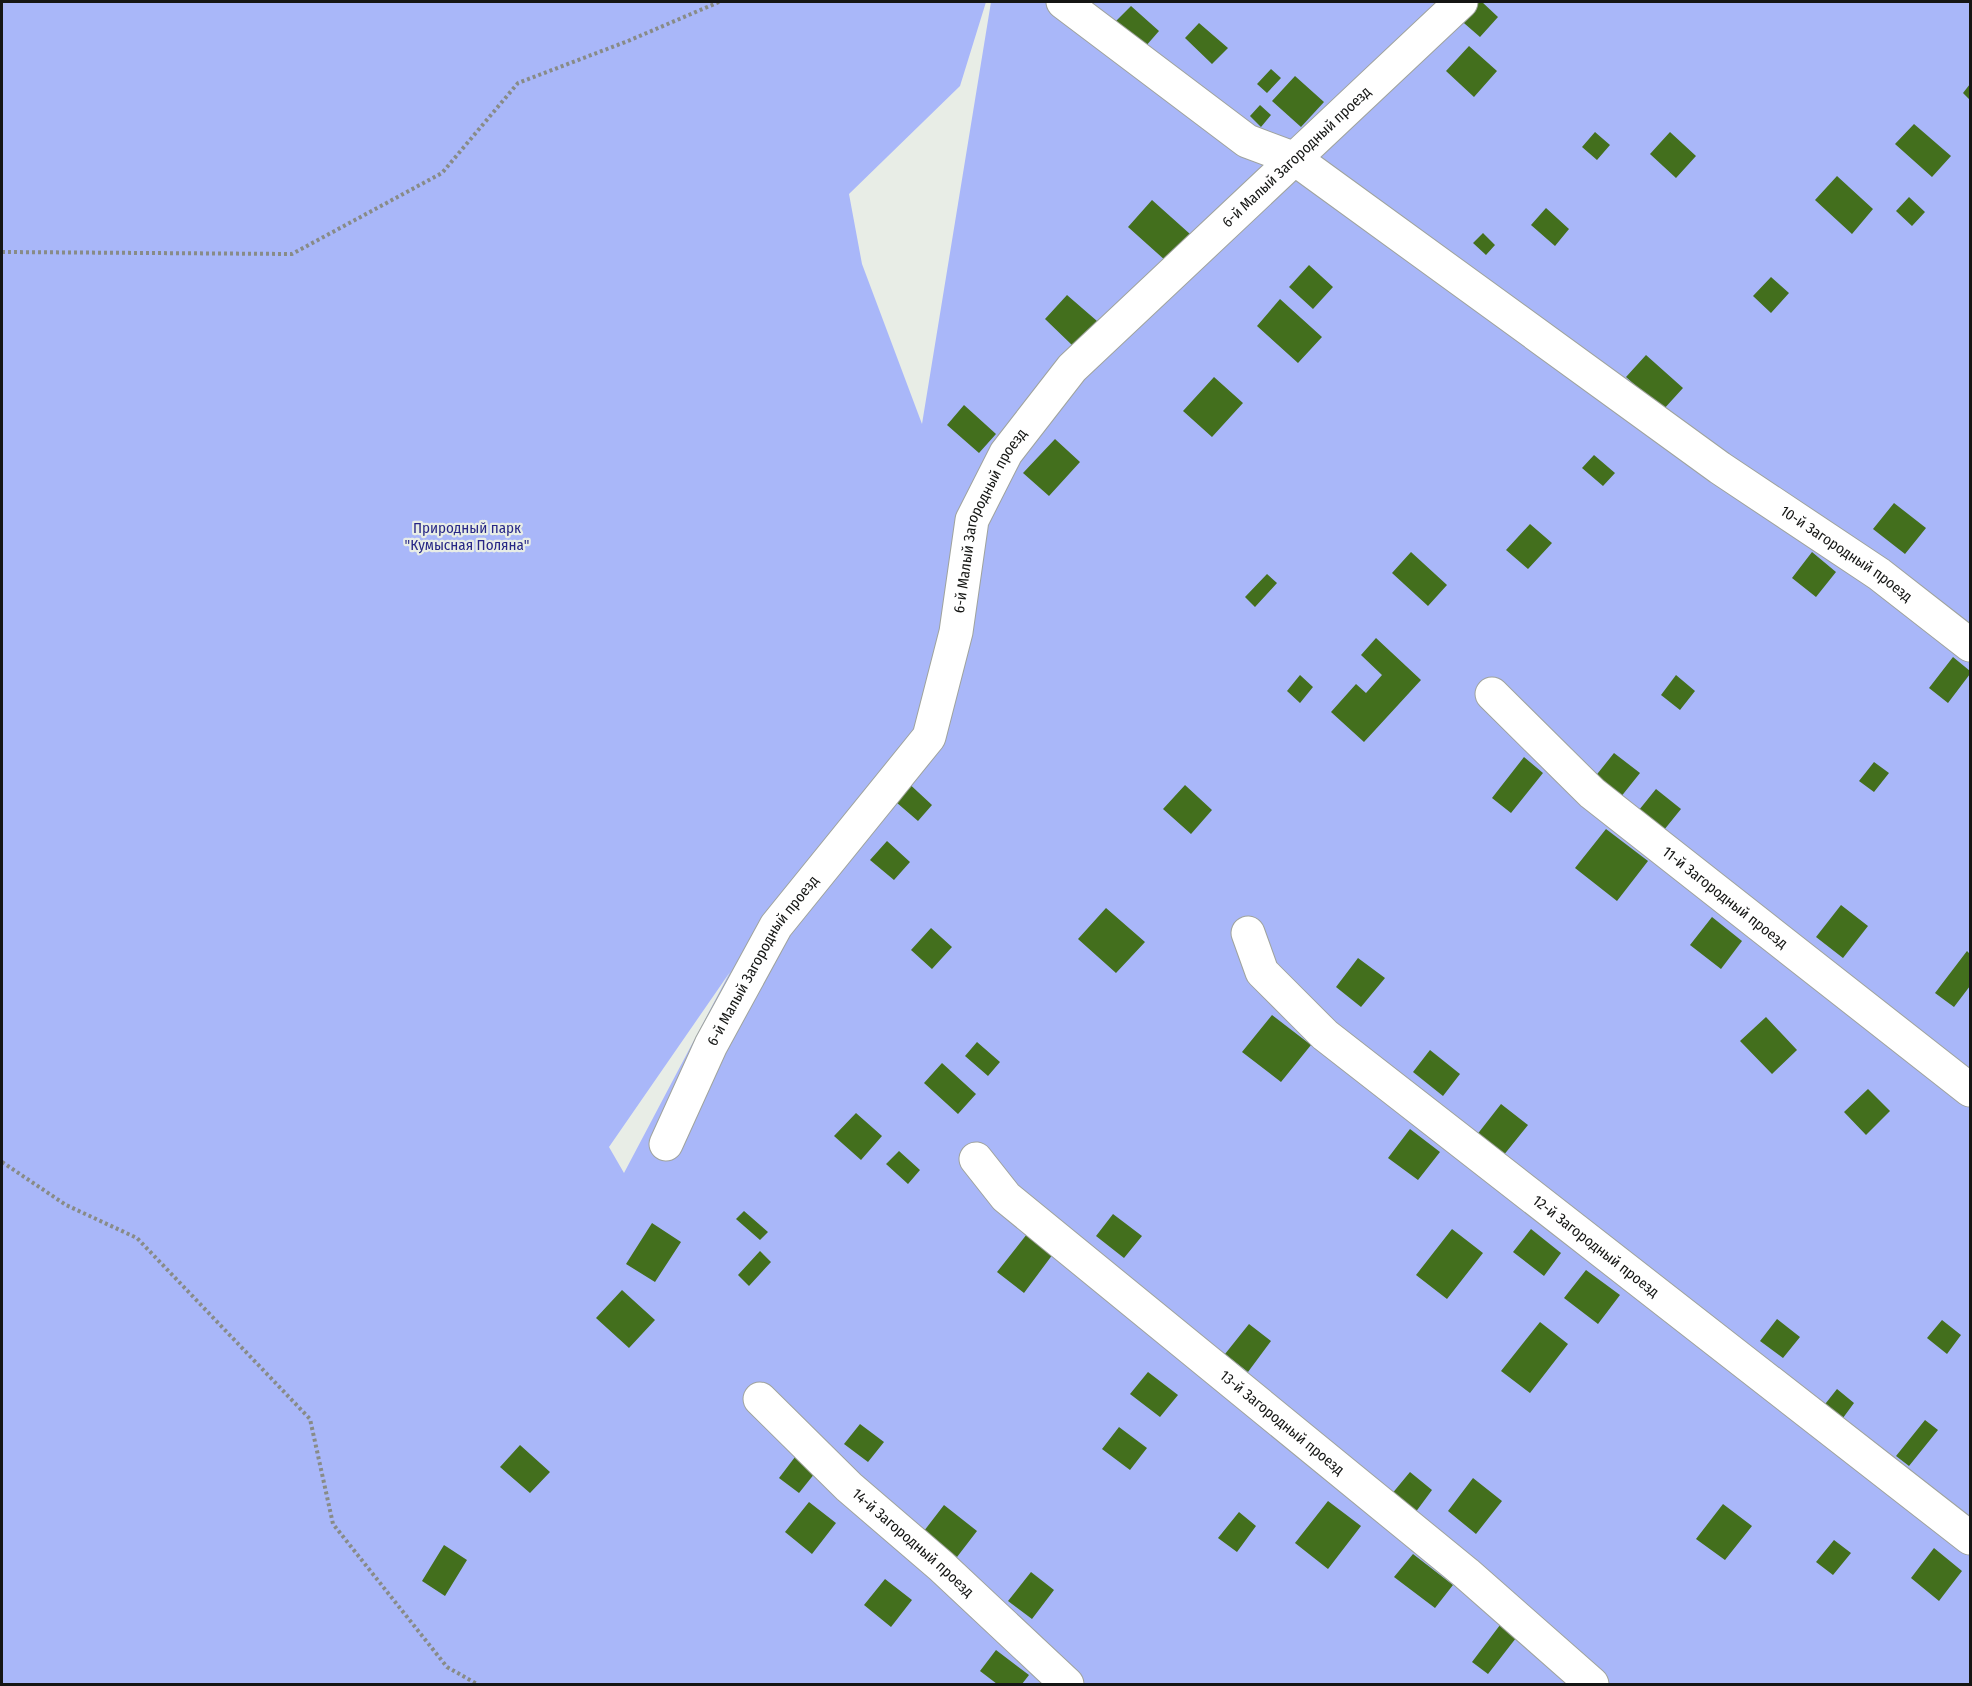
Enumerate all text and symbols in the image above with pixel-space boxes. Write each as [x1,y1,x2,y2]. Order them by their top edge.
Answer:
street label: 6-й Малый Загородный проезд [1218,83,1375,231]
street label: 6-й Малый Загородный проезд [950,425,1031,614]
street label: 10-й Загородный проезд [1777,502,1916,606]
park label: Природный парк "Кумысная Поляна" [405,519,529,554]
street label: 11-й Загородный проезд [1659,843,1791,952]
street label: 6-й Малый Загородный проезд [703,872,822,1049]
street label: 12-й Загородный проезд [1529,1191,1663,1301]
street label: 13-й Загородный проезд [1216,1367,1348,1479]
street label: 14-й Загородный проезд [848,1485,977,1601]

